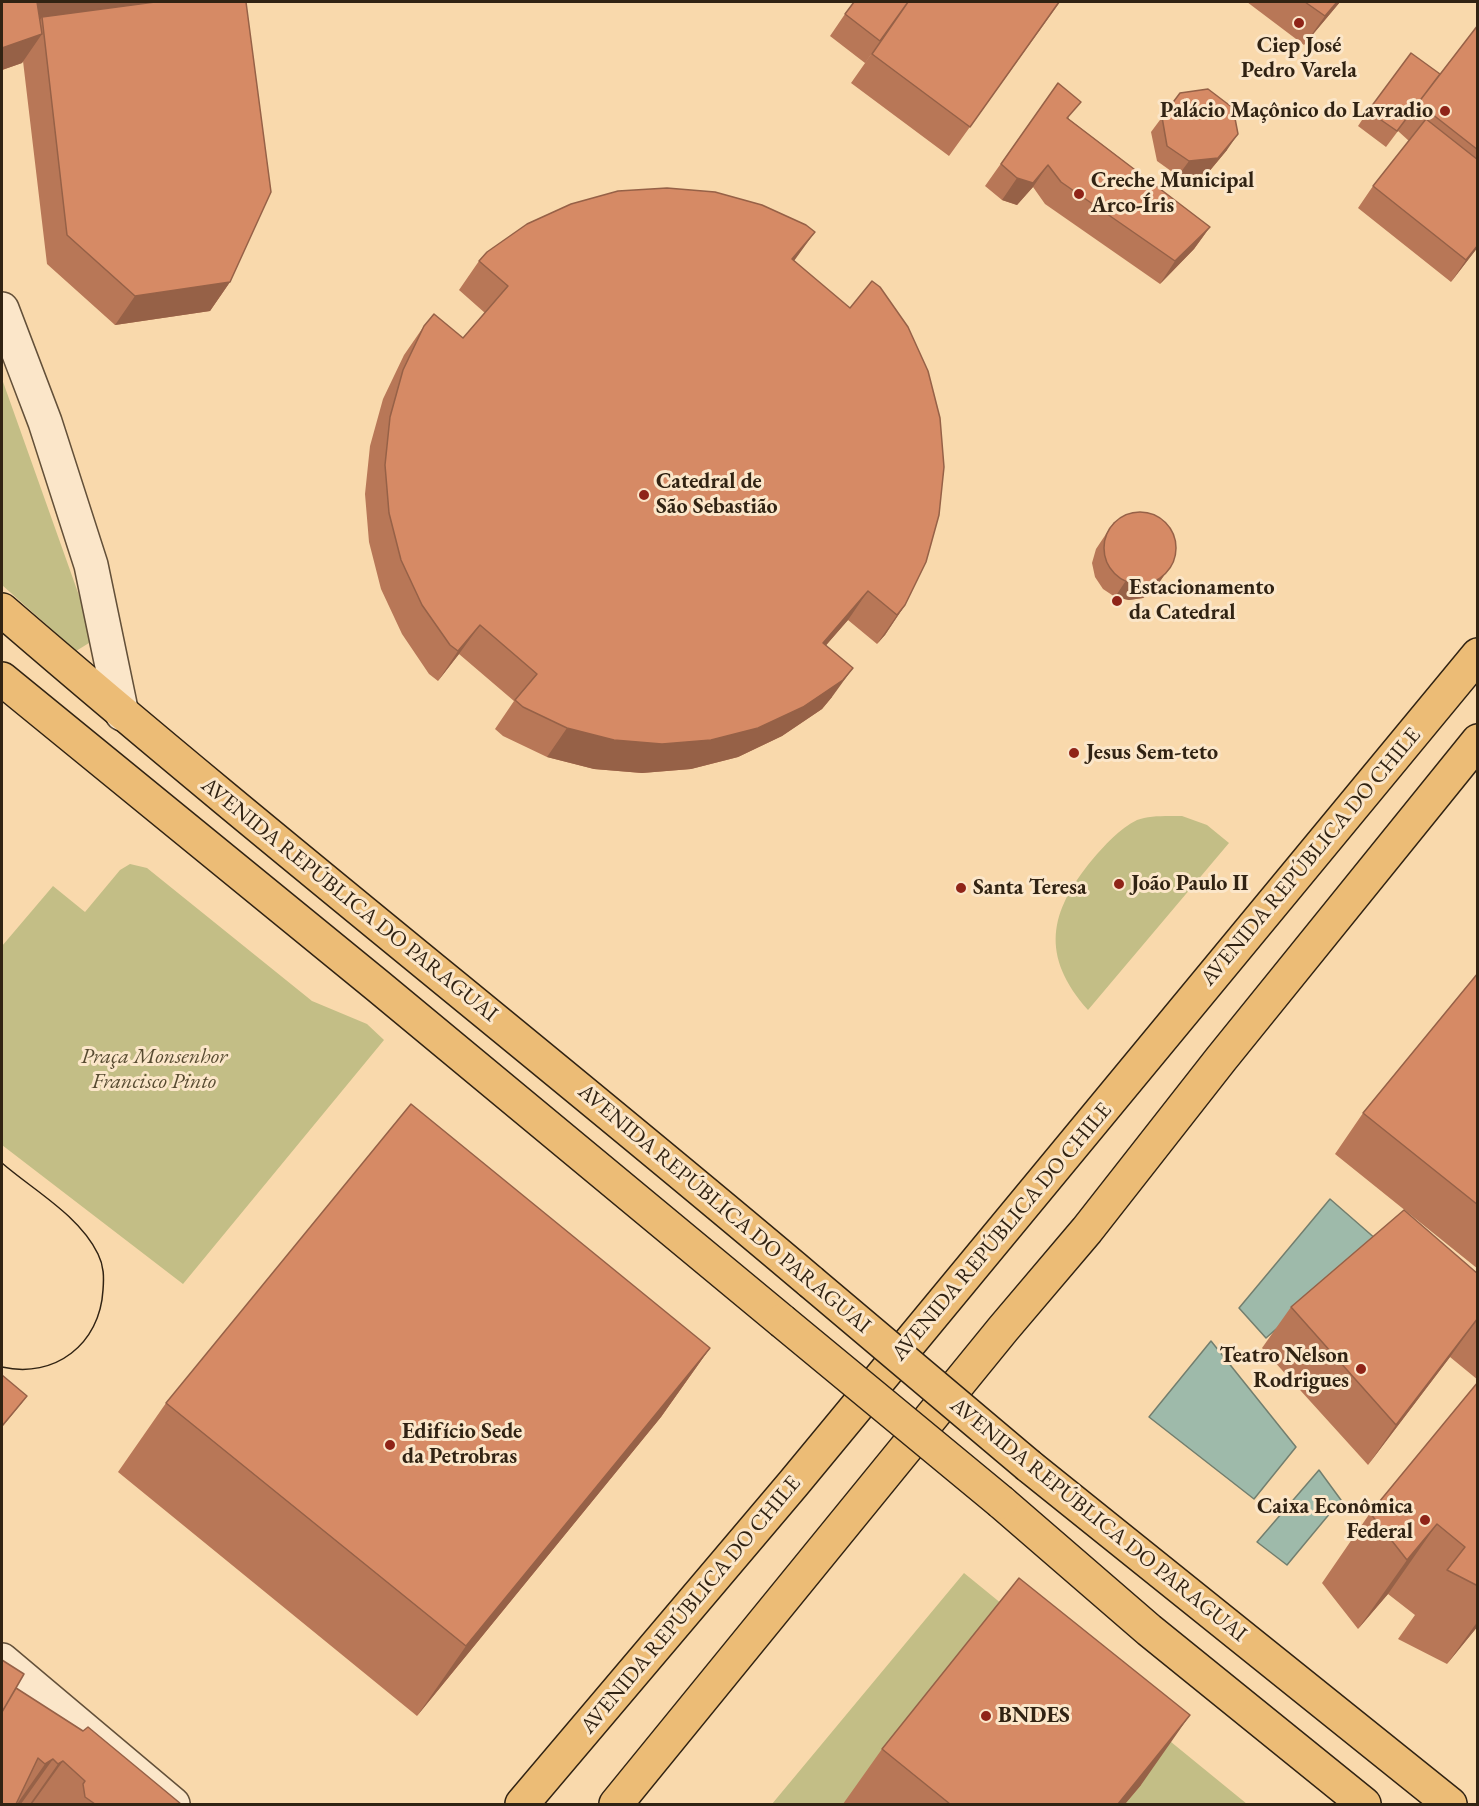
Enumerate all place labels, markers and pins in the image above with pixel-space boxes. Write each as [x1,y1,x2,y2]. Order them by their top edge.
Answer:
marker: Ciep José Pedro Varela [1292,16,1306,30]
place label: Ciep José Pedro Varela [1241,33,1357,84]
place label: Palácio Maçônico do Lavradio [1160,98,1433,124]
marker: Palácio Maçônico do Lavradio [1438,104,1452,118]
place label: Creche Municipal Arco-Íris [1091,168,1254,220]
marker: Creche Municipal Arco-Íris [1072,187,1086,201]
place label: Catedral de São Sebastião [656,469,778,520]
marker: Catedral de São Sebastião [637,488,651,502]
place label: Estacionamento da Catedral [1129,575,1274,626]
marker: Estacionamento da Catedral [1110,594,1124,608]
place label: Jesus Sem-teto [1086,740,1218,766]
marker: Jesus Sem-teto [1067,746,1081,760]
place label: João Paulo II [1131,871,1249,897]
place label: Santa Teresa [973,875,1087,901]
marker: João Paulo II [1112,877,1126,891]
marker: Santa Teresa [954,881,968,895]
place label: Teatro Nelson Rodrigues [1220,1343,1349,1394]
marker: Teatro Nelson Rodrigues [1354,1362,1368,1376]
place label: Edifício Sede da Petrobras [402,1419,522,1470]
marker: Edifício Sede da Petrobras [383,1438,397,1452]
place label: Caixa Econômica Federal [1257,1494,1413,1546]
marker: Caixa Econômica Federal [1418,1513,1432,1527]
place label: BNDES [998,1703,1070,1729]
marker: BNDES [979,1709,993,1723]

